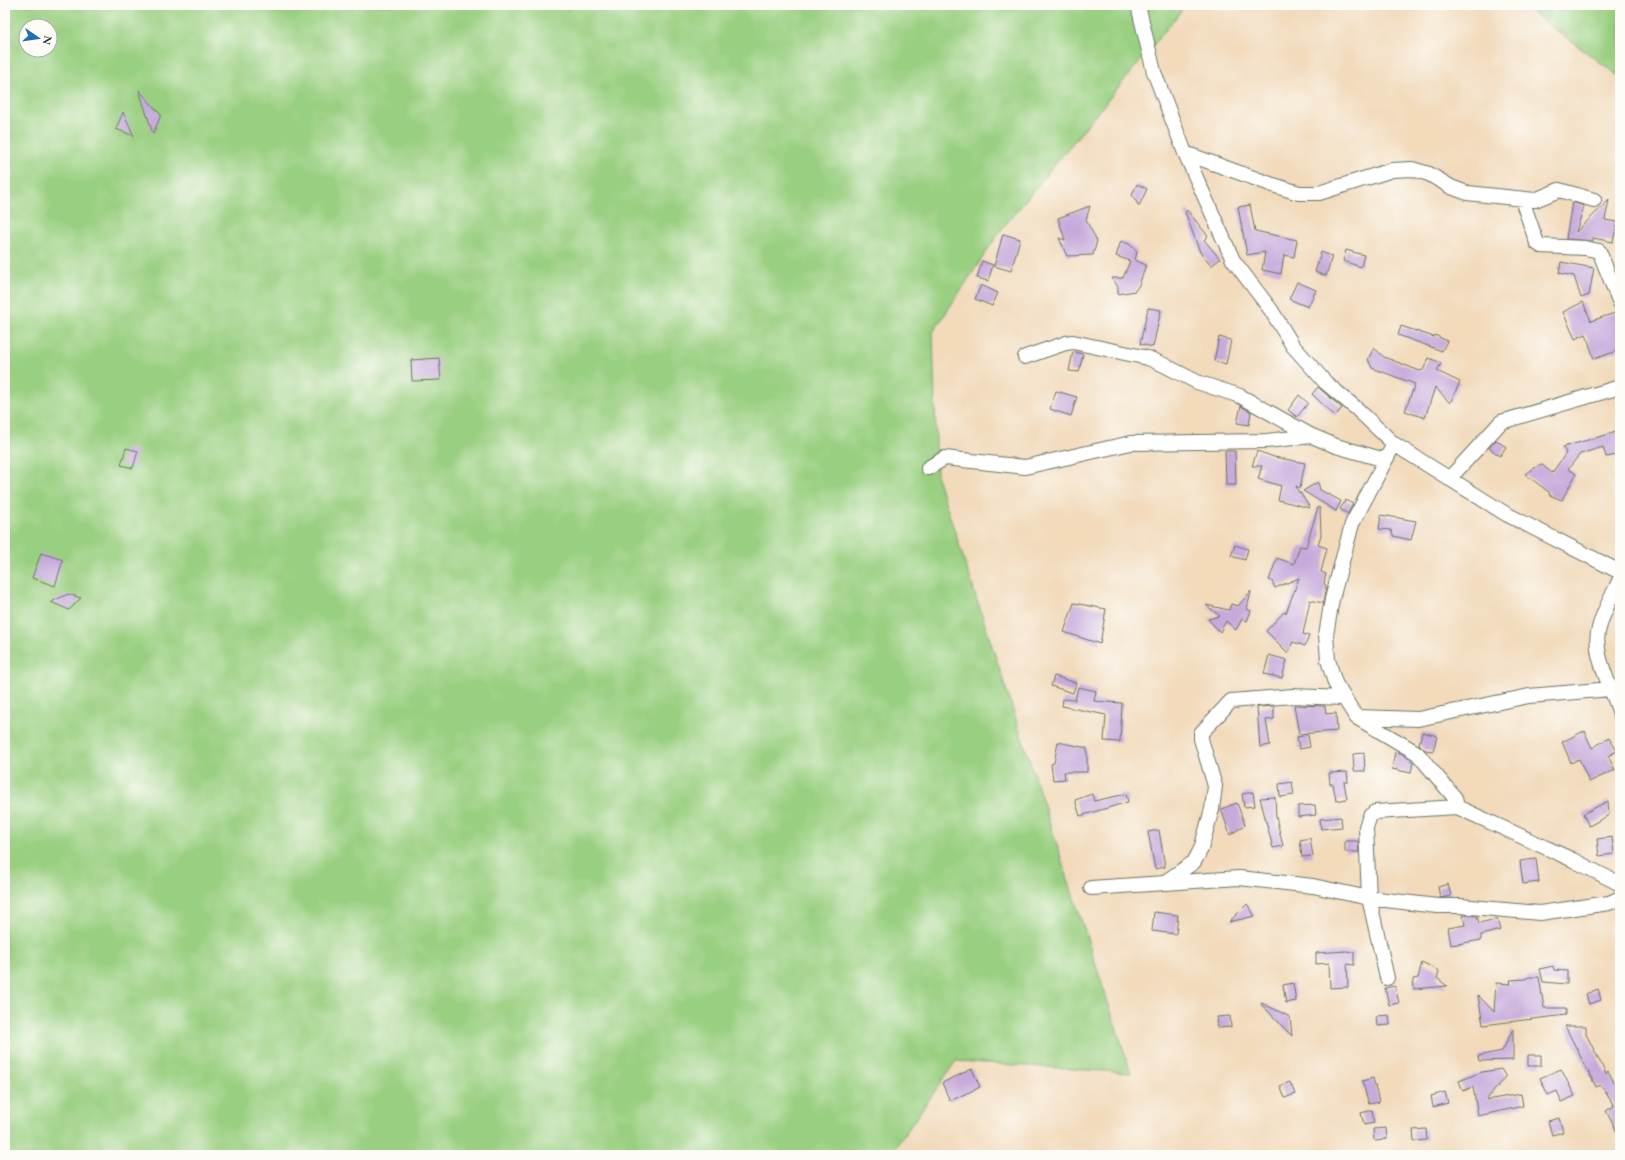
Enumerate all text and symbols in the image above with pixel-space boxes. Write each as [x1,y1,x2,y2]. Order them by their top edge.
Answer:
north arrow [18,18,58,58]
text: N [40,34,56,46]

